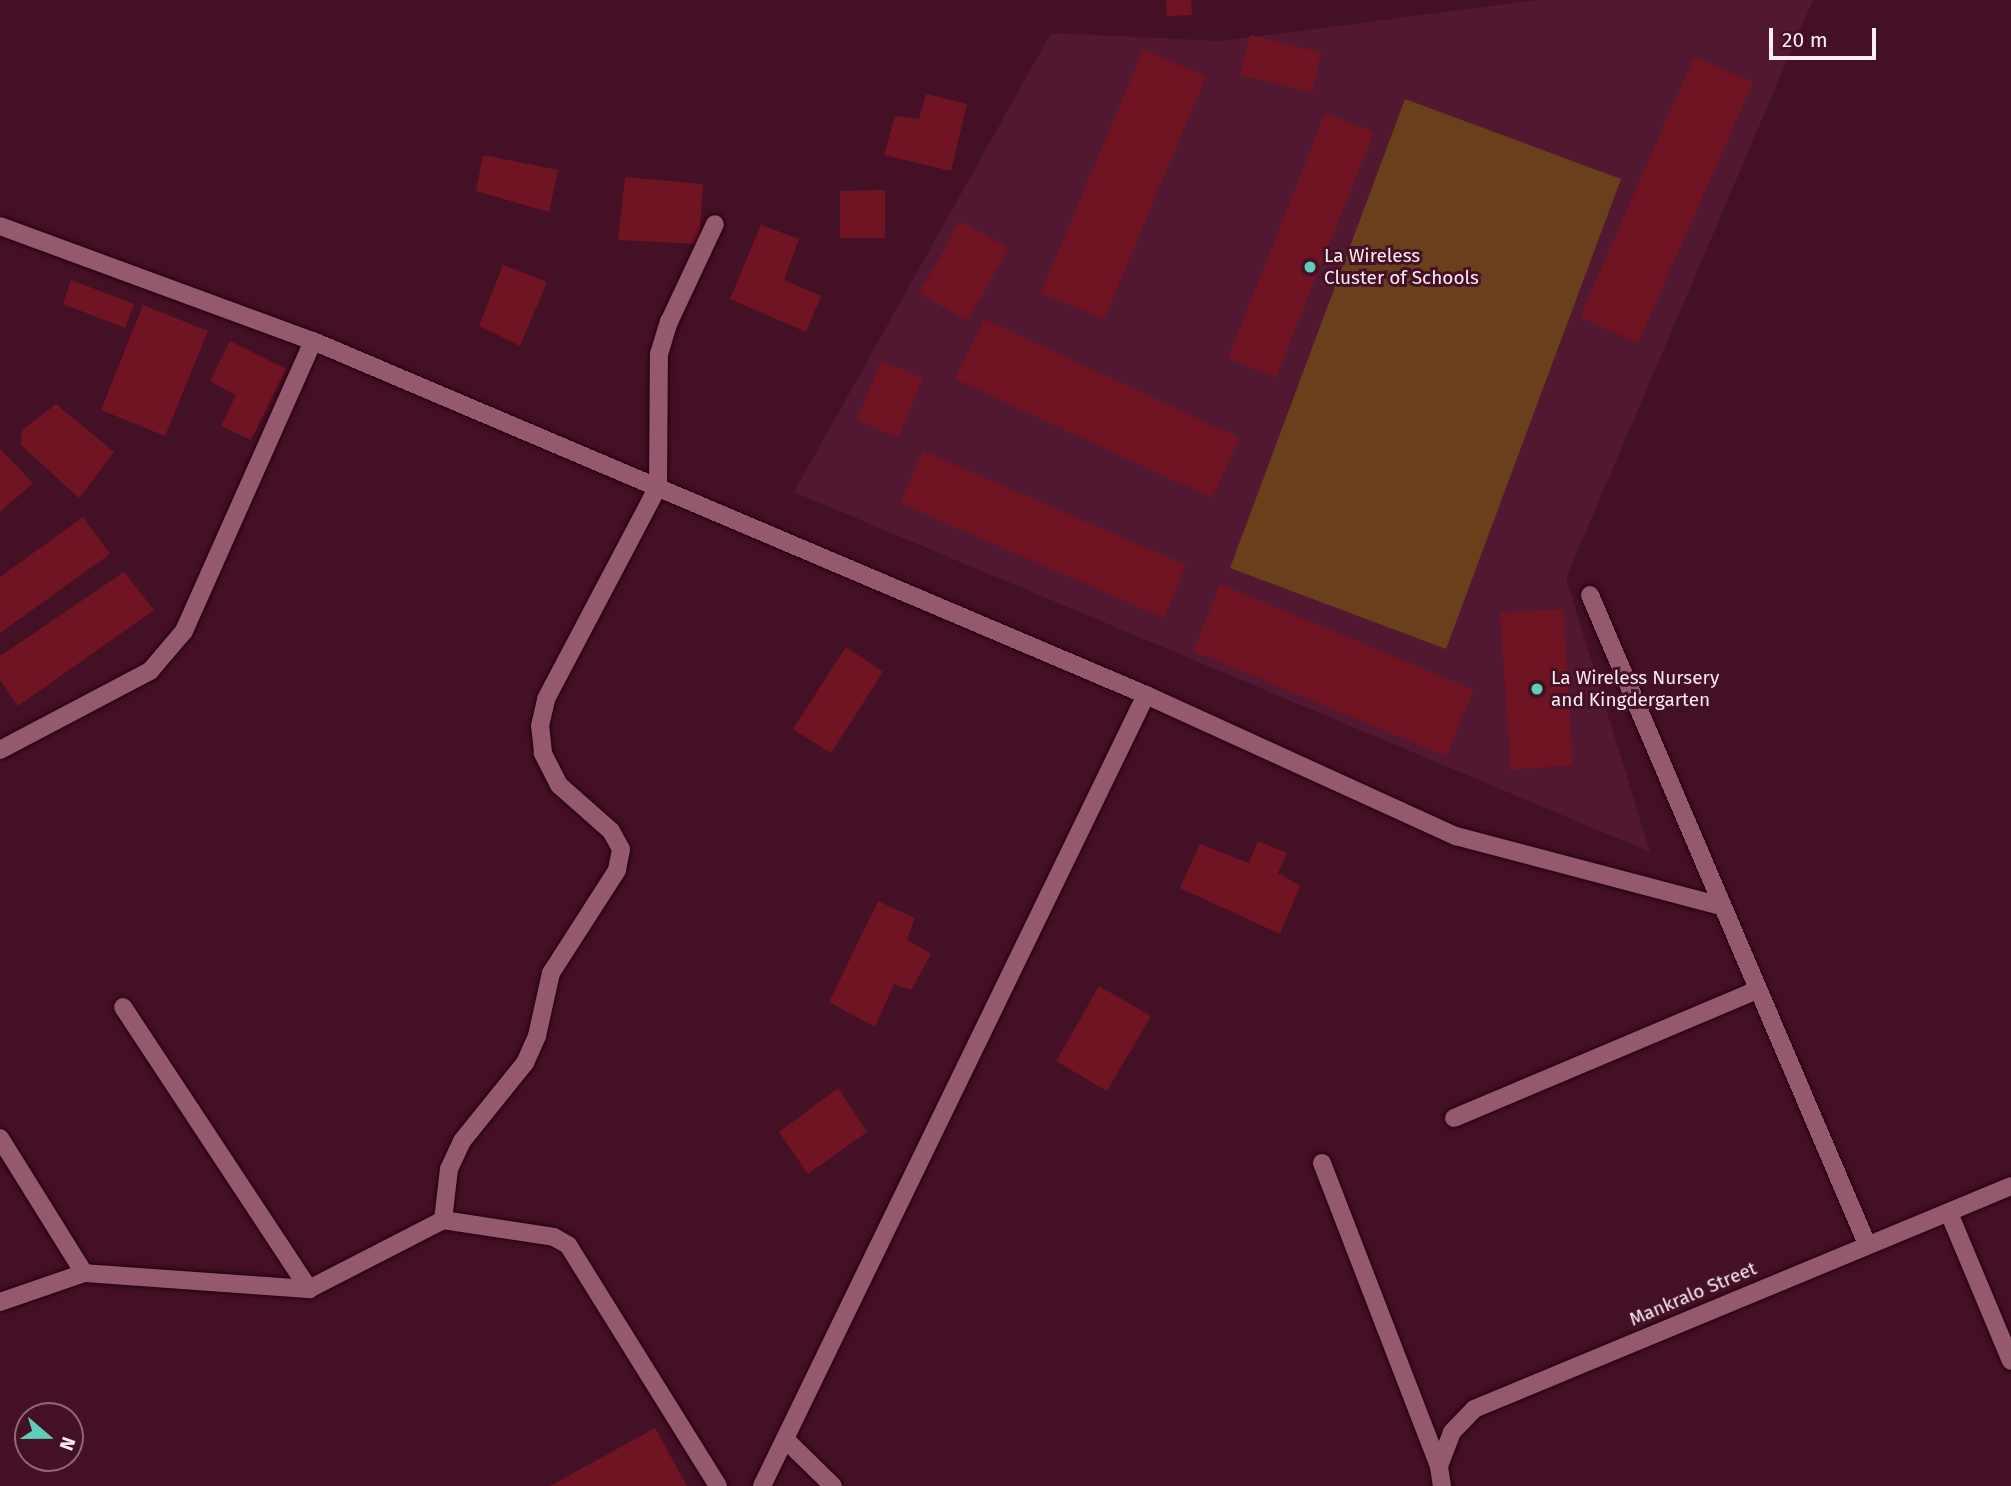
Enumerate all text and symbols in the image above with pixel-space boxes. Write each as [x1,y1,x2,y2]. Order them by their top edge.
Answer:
scale bar [1773,14,1880,58]
text: 20 m [1782,27,1828,53]
place label: La Wireless Cluster of Schools [1324,245,1479,289]
marker: La Wireless Cluster of Schools [1302,259,1318,275]
place label: La Wireless Nursery and Kingdergarten [1551,667,1719,711]
marker: La Wireless Nursery and Kingdergarten [1529,681,1545,697]
street label: Mankralo Street [1626,1257,1760,1331]
north arrow [14,1402,84,1472]
text: N [54,1434,80,1454]

